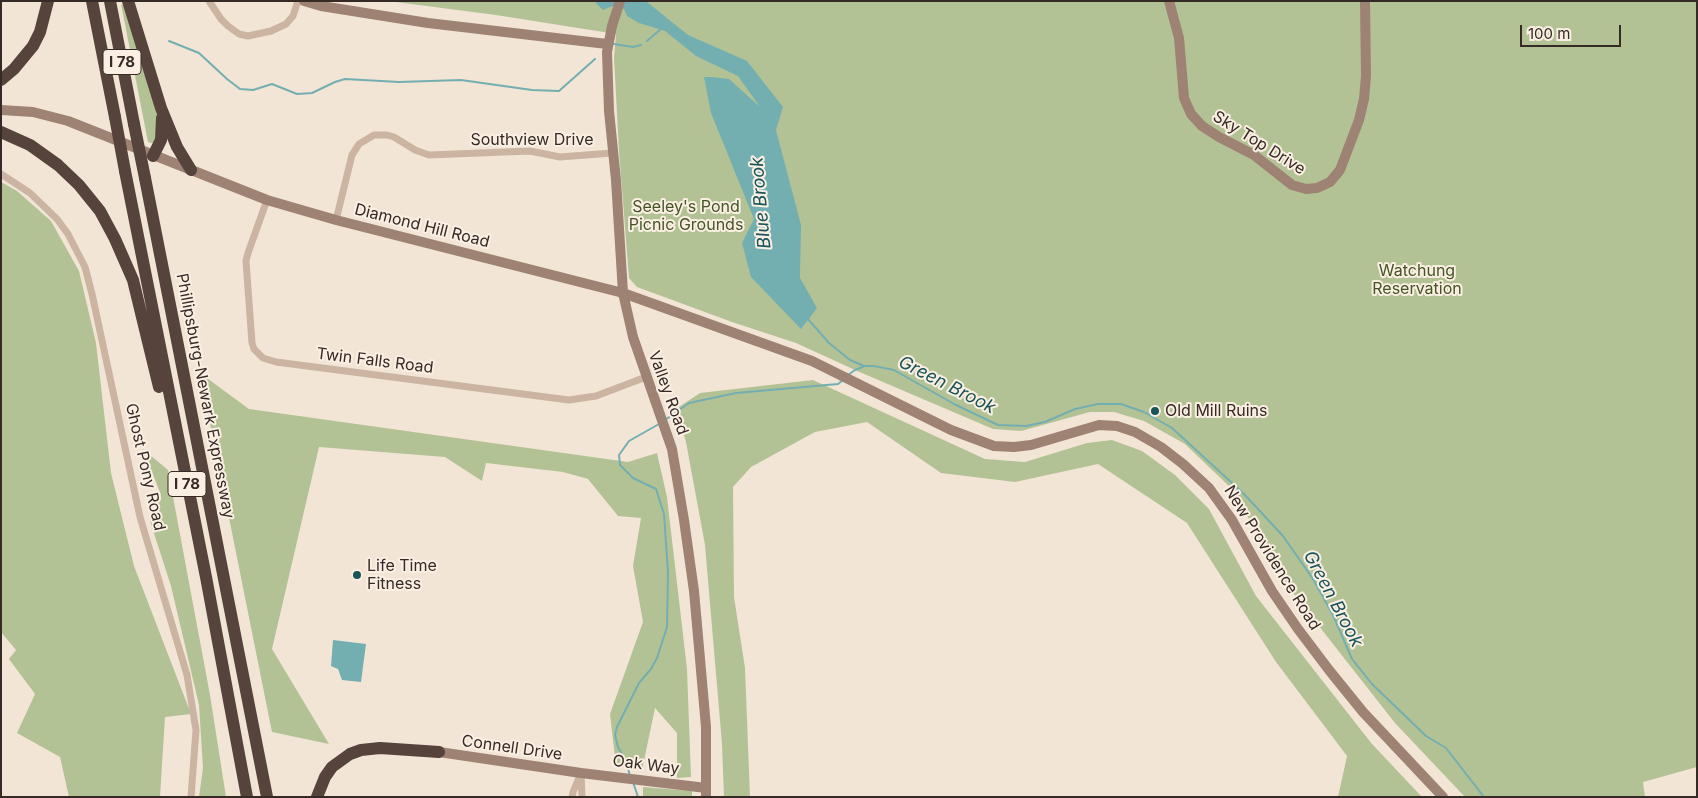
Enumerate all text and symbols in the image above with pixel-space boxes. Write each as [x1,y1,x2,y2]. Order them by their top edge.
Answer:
scale bar [1523,15,1624,47]
text: 100 m [1528,24,1570,43]
road number: I 78 [103,50,141,74]
street label: Sky Top Drive [1209,107,1309,179]
street label: Southview Drive [471,130,593,150]
water label: Blue Brook [746,156,776,250]
park label: Seeley's Pond Picnic Grounds [629,197,743,235]
street label: Diamond Hill Road [353,200,491,252]
park label: Watchung Reservation [1372,261,1462,299]
street label: Phillipsburg-Newark Expressway [172,272,238,520]
street label: Twin Falls Road [315,344,435,378]
street label: Valley Road [644,348,692,438]
water label: Green Brook [895,351,999,419]
street label: Ghost Pony Road [121,401,169,533]
place label: Old Mill Ruins [1165,401,1268,421]
marker: Old Mill Ruins [1149,405,1161,417]
road number: I 78 [168,472,206,496]
street label: New Providence Road [1220,482,1324,634]
water label: Green Brook [1299,547,1367,651]
place label: Life Time Fitness [367,556,437,594]
marker: Life Time Fitness [351,569,363,581]
street label: Connell Drive [460,731,564,765]
street label: Oak Way [611,751,681,779]

